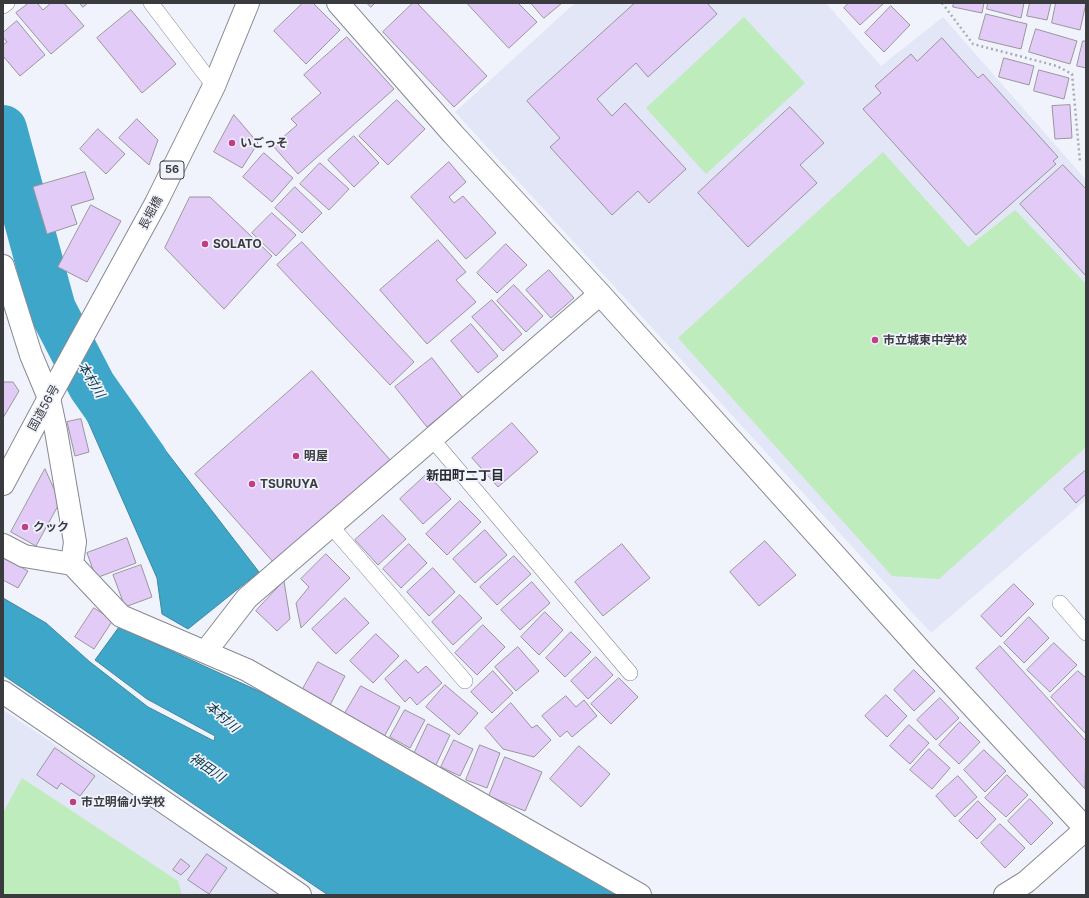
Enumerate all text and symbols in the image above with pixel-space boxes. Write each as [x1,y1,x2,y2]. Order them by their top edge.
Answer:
place label: いごっそ [240,136,288,150]
marker: いごっそ [227,138,237,148]
road number: 56 [160,161,184,179]
street label: 長堀橋 [136,194,166,232]
place label: SOLATO [213,237,262,251]
marker: SOLATO [200,239,210,249]
place label: 市立城東中学校 [883,333,967,347]
marker: 市立城東中学校 [870,335,880,345]
water label: 本村川 [74,359,108,401]
street label: 国道56号 [25,382,63,434]
place label: 明屋 [304,449,328,463]
marker: 明屋 [291,451,301,461]
district label: 新田町二丁目 [426,468,504,484]
place label: TSURUYA [260,477,318,491]
marker: TSURUYA [247,479,257,489]
place label: クック [33,520,69,534]
marker: クック [20,522,30,532]
water label: 本村川 [202,698,242,736]
water label: 神田川 [186,751,228,785]
place label: 市立明倫小学校 [81,795,165,809]
marker: 市立明倫小学校 [68,797,78,807]

